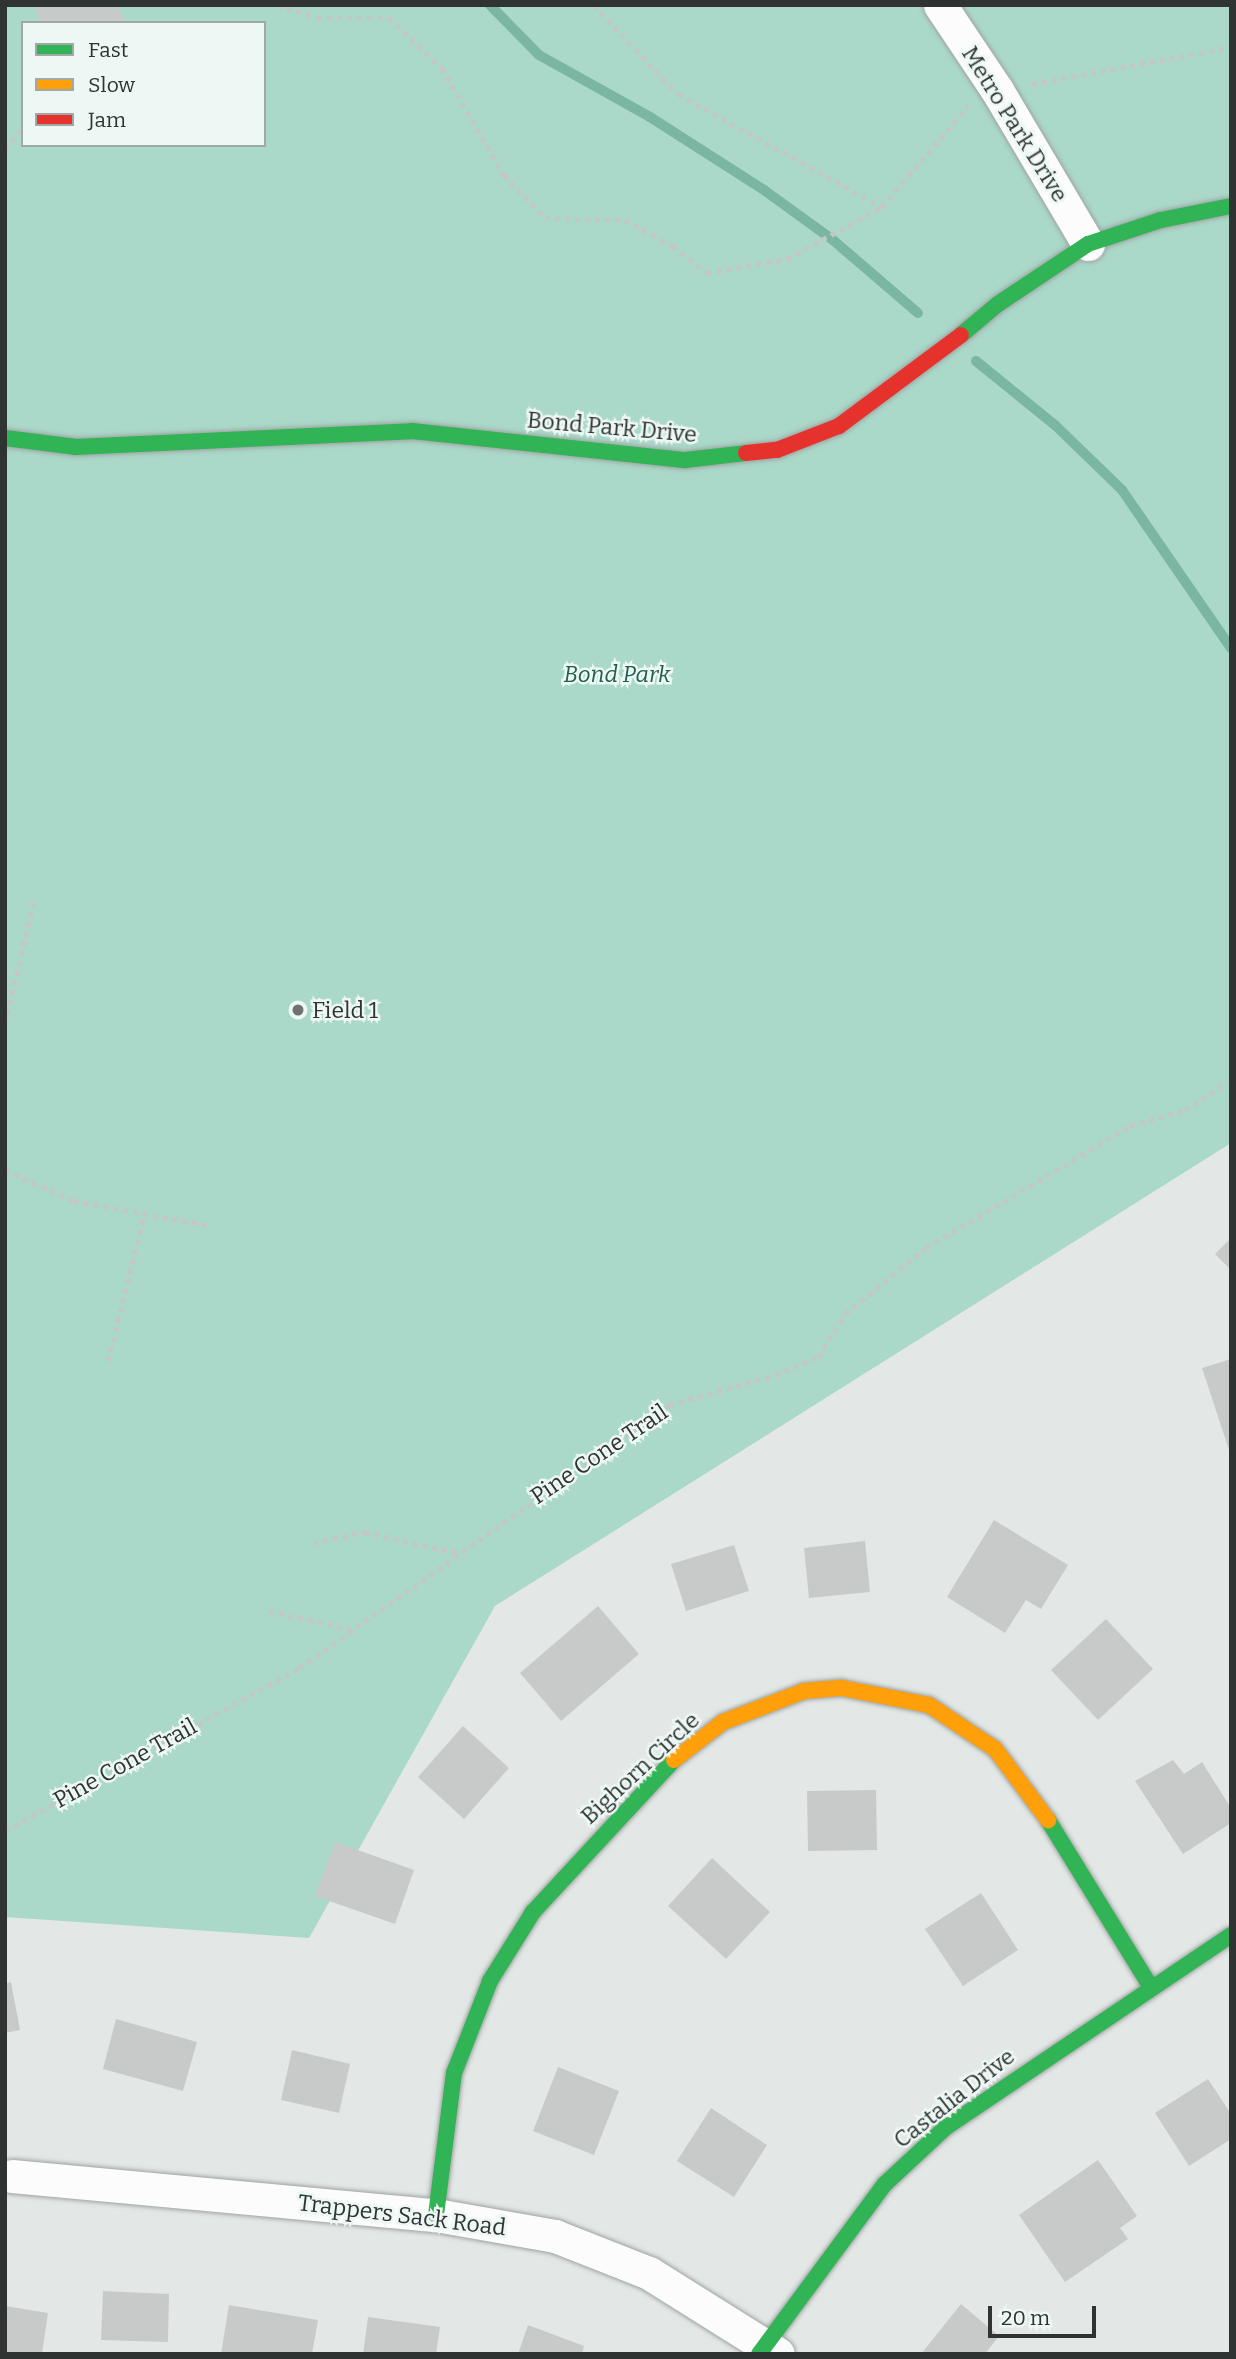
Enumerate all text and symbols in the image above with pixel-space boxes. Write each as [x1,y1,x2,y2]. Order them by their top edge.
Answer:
legend [21,21,266,147]
text: Fast [88,37,128,63]
street label: Metro Park Drive [956,41,1074,207]
text: Slow [88,72,135,98]
text: Jam [88,107,126,133]
street label: Bond Park Drive [526,406,698,448]
park label: Bond Park [564,660,670,688]
place label: Field 1 [312,996,378,1024]
marker: Field 1 [290,1002,306,1018]
street label: Pine Cone Trail [525,1398,673,1510]
street label: Bighorn Circle [575,1706,705,1830]
street label: Pine Cone Trail [48,1712,202,1814]
street label: Castalia Drive [888,2042,1020,2154]
street label: Trappers Sack Road [296,2189,508,2241]
scale bar [991,2292,1100,2336]
text: 20 m [1001,2305,1050,2331]

